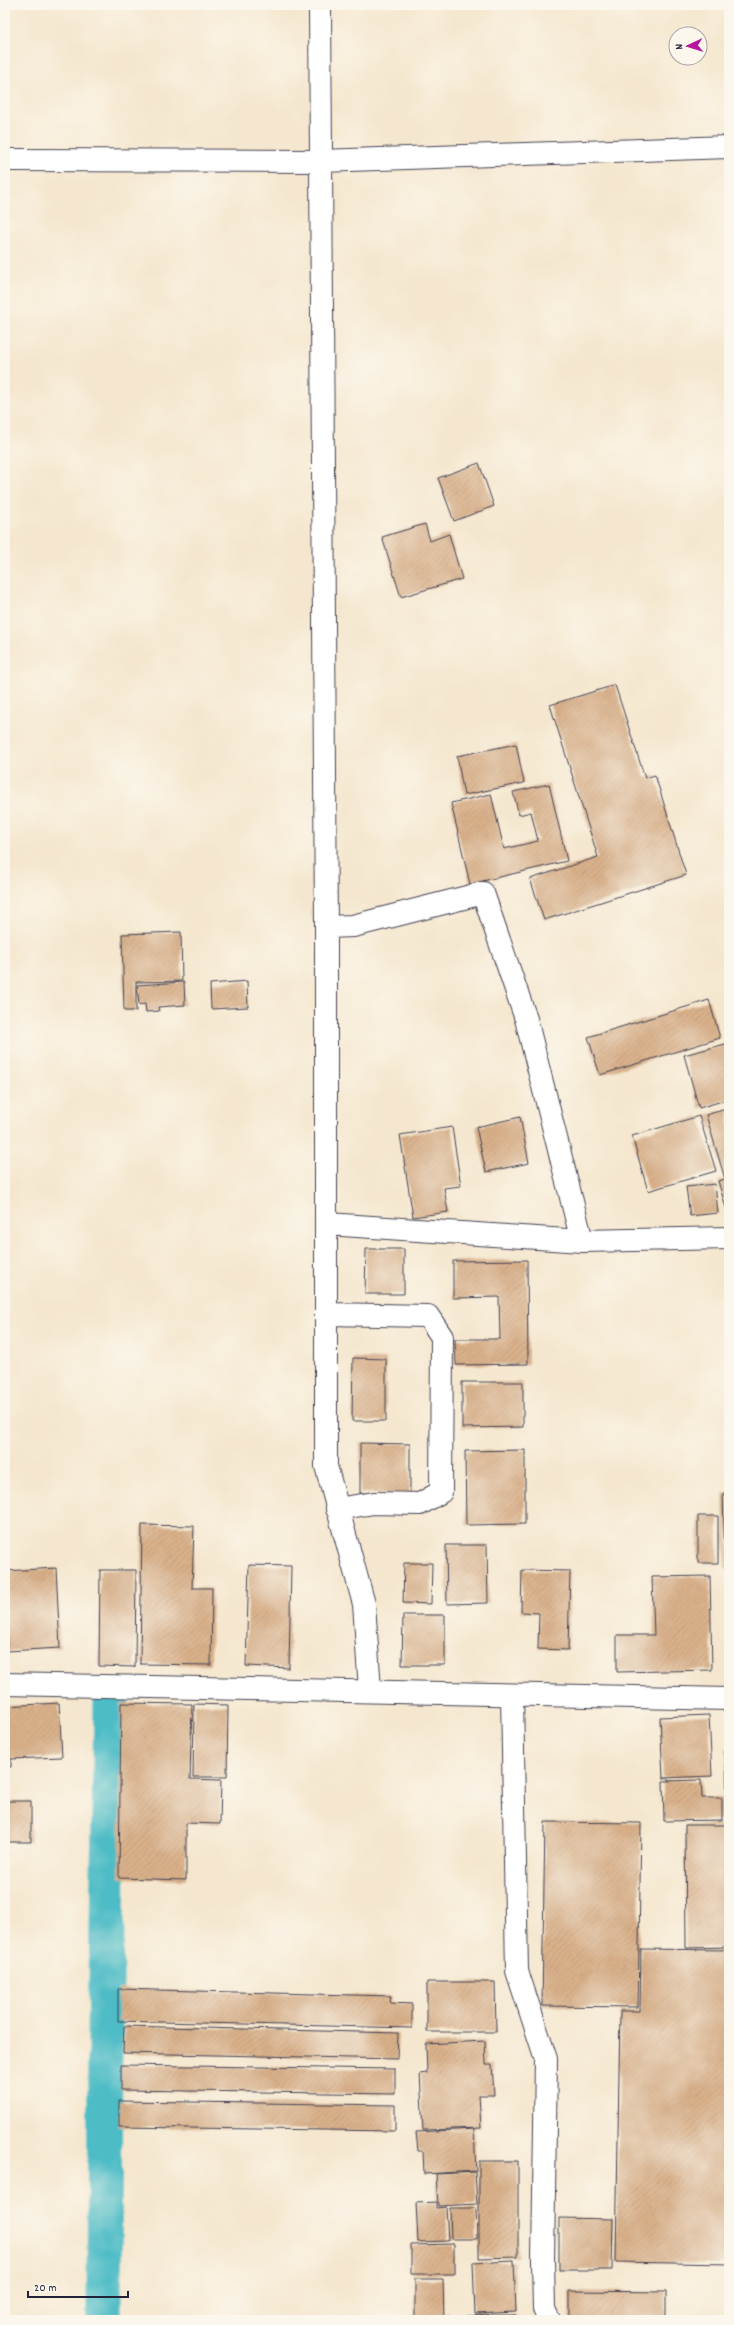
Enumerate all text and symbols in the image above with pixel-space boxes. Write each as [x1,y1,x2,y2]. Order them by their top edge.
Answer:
north arrow [668,26,708,66]
text: N [672,43,688,50]
scale bar [28,2273,128,2299]
text: 20 m [34,2280,57,2297]

